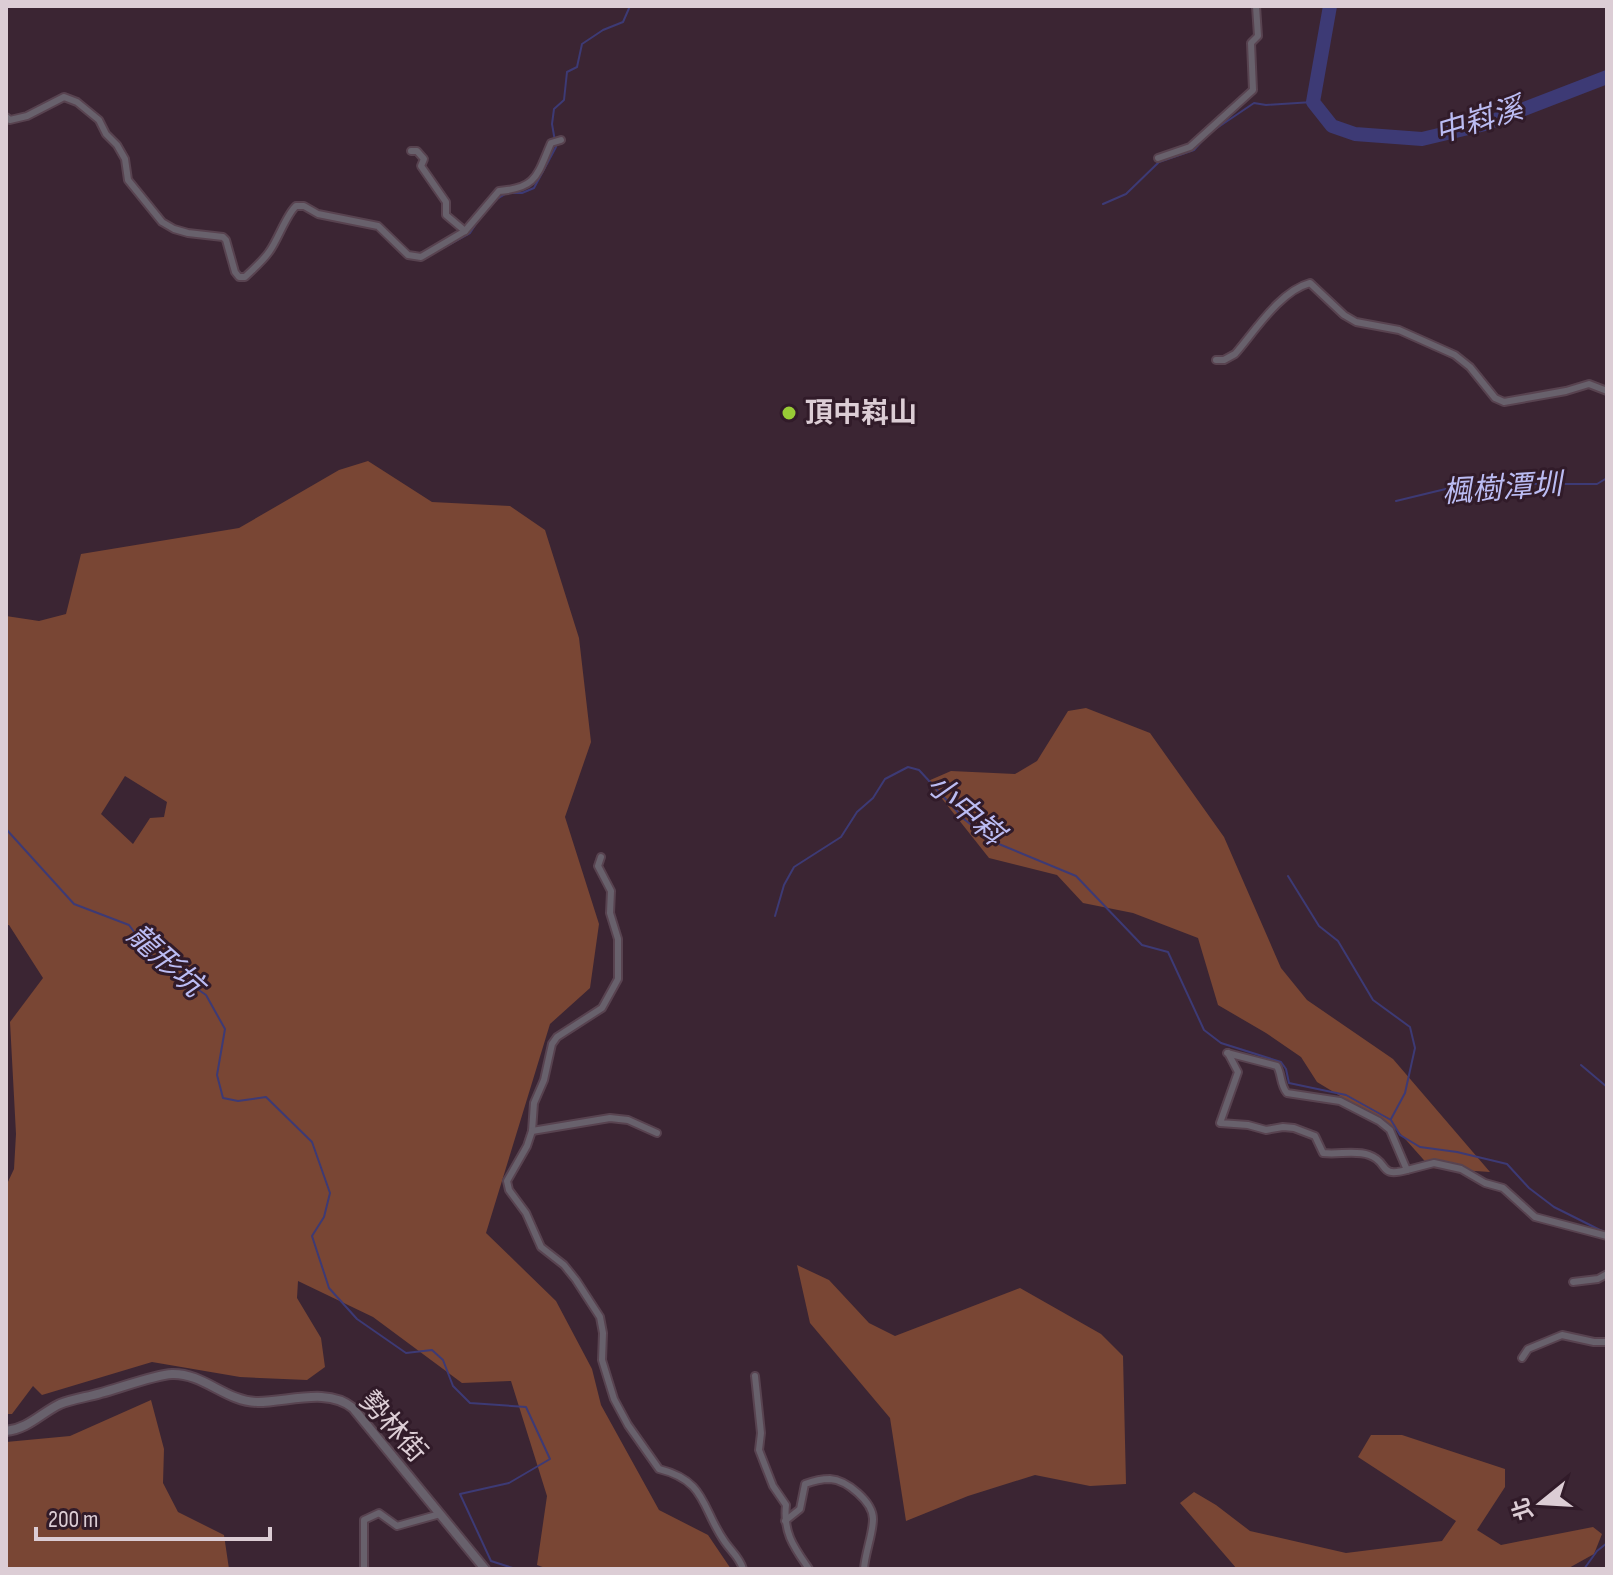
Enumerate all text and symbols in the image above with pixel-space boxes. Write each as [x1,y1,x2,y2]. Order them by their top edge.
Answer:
water label: 中嵙溪 [1431,89,1531,151]
place label: 頂中嵙山 [805,397,917,430]
marker: 頂中嵙山 [780,404,798,422]
water label: 楓樹潭圳 [1441,467,1567,511]
water label: 小中嵙 [919,767,1013,855]
water label: 龍形坑 [120,918,213,1007]
street label: 勢林街 [353,1385,433,1469]
north arrow [1501,1463,1581,1543]
scale bar [36,1491,270,1541]
text: 北 [1507,1494,1540,1523]
text: 200 m [48,1505,99,1534]

